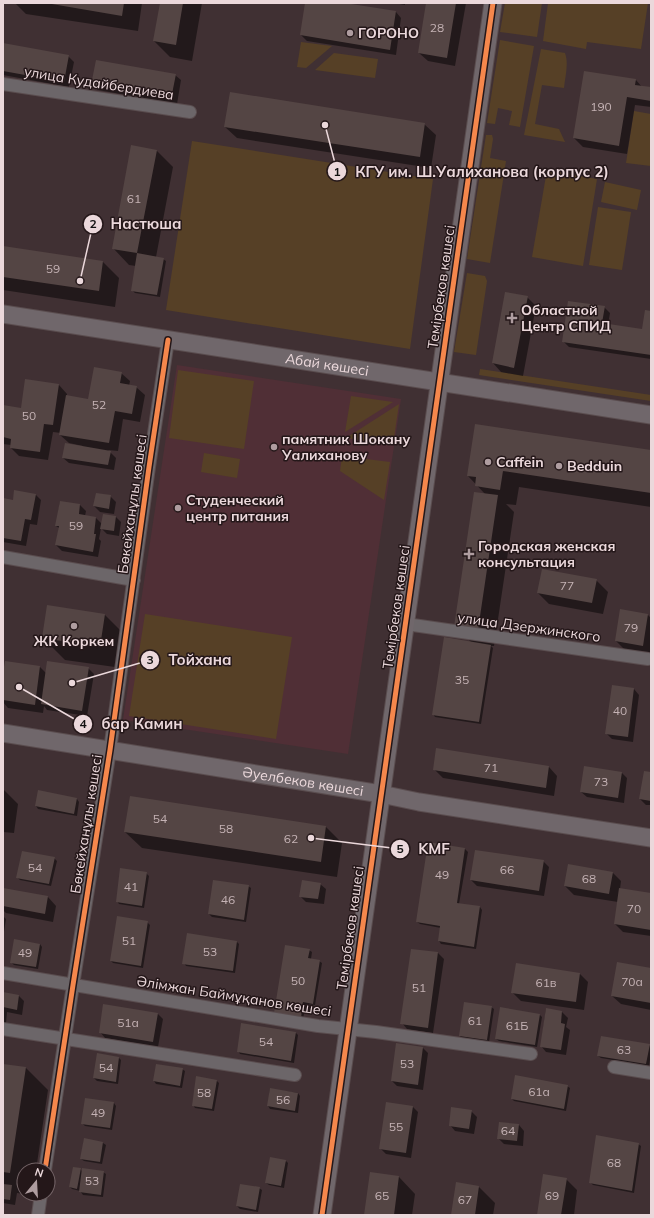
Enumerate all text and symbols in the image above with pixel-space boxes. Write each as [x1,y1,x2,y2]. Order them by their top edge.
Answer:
house number: 28 [430,20,444,35]
place label: ГОРОНО [358,24,419,42]
marker: ГОРОНО [345,28,355,38]
street label: улица Кудайбердиева [23,62,175,104]
house number: 190 [590,99,612,114]
callout: КГУ им. Ш.Уалиханова (корпус 2) [327,158,617,185]
text: КГУ им. Ш.Уалиханова (корпус 2) [355,162,609,181]
text: 1 [333,164,341,179]
house number: 61 [127,191,141,206]
callout: Настюша [83,211,190,238]
text: Настюша [111,214,181,233]
text: 2 [89,216,97,231]
street label: Темірбеков көшесі [423,224,459,350]
house number: 59 [46,261,60,276]
place label: Областной Центр СПИД [521,301,611,335]
marker: Областной Центр СПИД [506,312,518,324]
street label: Абай көшесі [284,349,370,380]
house number: 52 [92,397,106,412]
house number: 50 [22,408,36,423]
place label: памятник Шокану Уалиханову [281,430,410,464]
street label: Бөкейханұлы көшесі [113,433,151,575]
marker: памятник Шокану Уалиханову [269,442,279,452]
place label: Caffein [496,453,544,471]
marker: Caffein [483,457,493,467]
place label: Bedduin [567,457,622,475]
marker: Bedduin [554,461,564,471]
place label: Студенческий центр питания [186,491,289,525]
marker: Студенческий центр питания [173,503,183,513]
house number: 59 [69,518,83,533]
place label: Городская женская консультация [478,537,615,571]
street label: Темірбеков көшесі [378,544,414,670]
marker: Городская женская консультация [463,548,475,560]
house number: 77 [560,578,574,593]
street label: улица Дзержинского [456,608,602,646]
house number: 79 [624,620,638,635]
marker: ЖК Коркем [69,621,79,631]
place label: ЖК Коркем [34,632,114,650]
callout: Тойхана [140,646,240,673]
text: Тойхана [168,650,232,669]
text: 3 [146,652,154,667]
house number: 35 [455,672,469,687]
house number: 40 [613,703,627,718]
callout: бар Камин [73,710,190,737]
text: бар Камин [101,714,183,733]
text: 4 [79,716,87,731]
street label: Бөкейханұлы көшесі [66,753,106,895]
house number: 71 [484,760,498,775]
street label: Әуелбеков көшесі [241,763,365,800]
house number: 73 [594,774,608,789]
house number: 54 [153,811,167,826]
house number: 58 [219,821,233,836]
house number: 62 [284,831,298,846]
callout: KMF [390,836,457,863]
text: KMF [418,839,450,858]
text: 5 [396,841,404,856]
house number: 54 [28,860,42,875]
house number: 66 [500,862,514,877]
street label: Темірбеков көшесі [332,865,368,991]
house number: 49 [435,867,449,882]
house number: 68 [582,871,596,886]
house number: 41 [124,879,138,894]
house number: 46 [221,892,235,907]
house number: 70 [627,901,641,916]
house number: 51 [122,933,136,948]
house number: 53 [203,944,217,959]
house number: 49 [18,945,32,960]
street label: Әлімжан Баймұқанов көшесі [135,972,333,1020]
house number: 50 [291,973,305,988]
house number: 70а [621,974,643,989]
house number: 61в [535,975,557,990]
house number: 51 [412,980,426,995]
house number: 61 [468,1013,482,1028]
house number: 51а [117,1015,139,1030]
house number: 61Б [506,1018,528,1033]
house number: 54 [259,1034,273,1049]
house number: 63 [617,1042,631,1057]
house number: 53 [400,1056,414,1071]
house number: 54 [99,1060,113,1075]
house number: 61а [528,1084,550,1099]
house number: 58 [197,1085,211,1100]
house number: 56 [276,1092,290,1107]
house number: 49 [91,1105,105,1120]
house number: 55 [389,1119,403,1134]
house number: 64 [501,1123,515,1138]
house number: 68 [607,1155,621,1170]
north arrow [16,1162,56,1202]
text: N [33,1165,45,1180]
house number: 53 [85,1173,99,1188]
house number: 65 [375,1188,389,1203]
house number: 69 [545,1188,559,1203]
house number: 67 [458,1192,472,1207]

